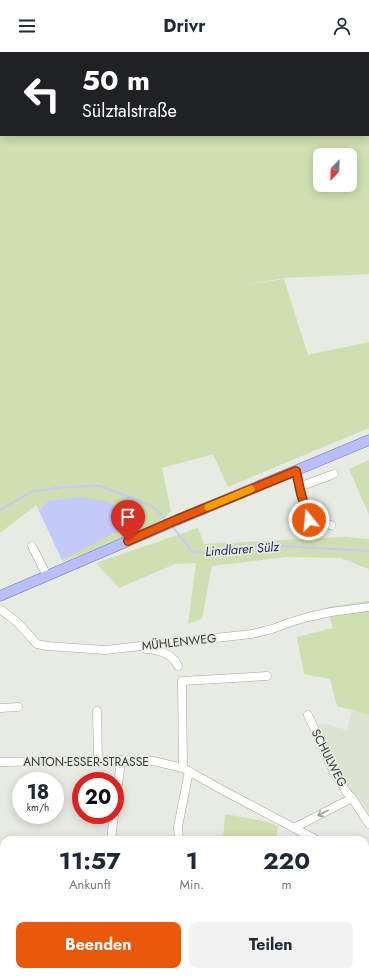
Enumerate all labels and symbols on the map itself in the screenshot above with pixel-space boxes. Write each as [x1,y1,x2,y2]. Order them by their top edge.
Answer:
north arrow [313,148,357,192]
position arrow [288,499,330,541]
pin [111,500,145,541]
water label: Lindlarer Sülz [204,537,281,561]
street label: MÜHLENWEG [141,629,217,655]
street label: SCHULWEG [307,726,351,790]
street label: ANTON-ESSER-STRASSE [23,753,149,771]
speed limit sign: 20 [72,772,124,824]
one-way arrow [317,810,329,817]

